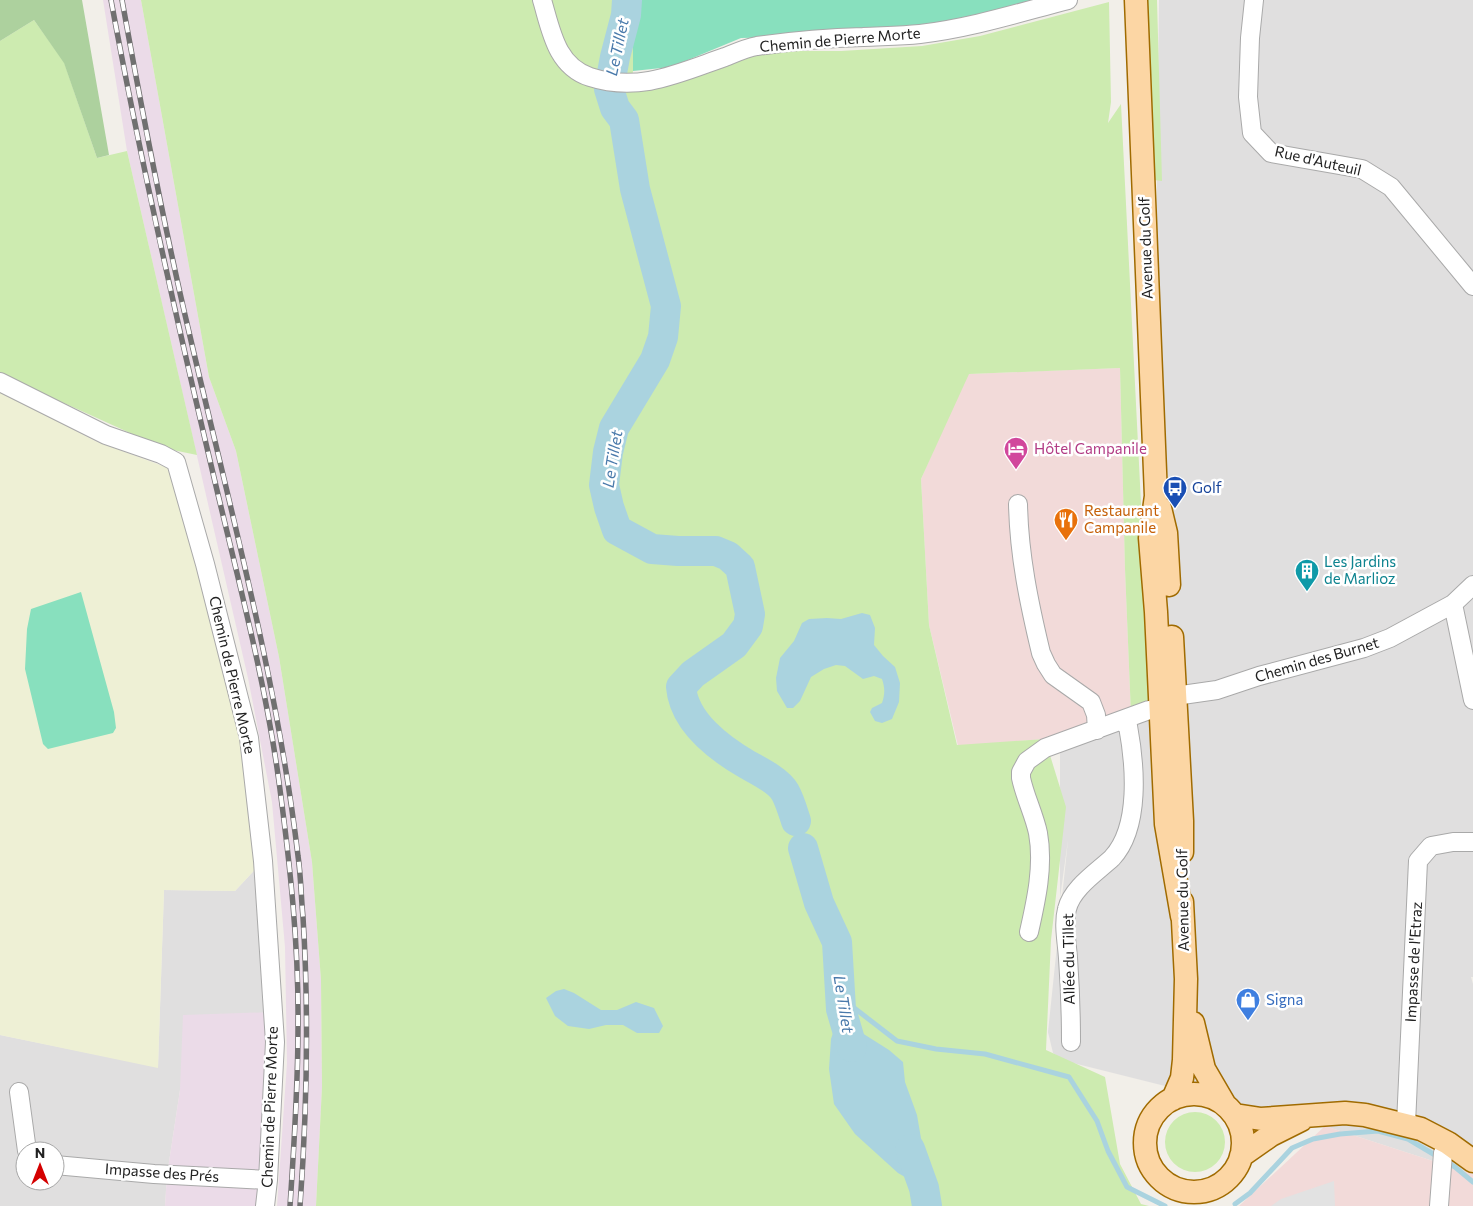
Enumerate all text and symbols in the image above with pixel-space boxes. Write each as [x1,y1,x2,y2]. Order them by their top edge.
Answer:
water label: Le Tillet [601,16,632,77]
street label: Chemin de Pierre Morte [759,23,921,55]
street label: Rue d'Auteuil [1273,141,1363,179]
street label: Avenue du Golf [1134,196,1156,300]
water label: Le Tillet [598,428,625,489]
hotel icon: Hôtel Campanile [1003,436,1029,470]
place label: Hôtel Campanile [1034,439,1147,457]
bus stop icon: Golf [1162,475,1188,509]
place label: Golf [1192,478,1222,496]
place label: Restaurant Campanile [1084,501,1159,536]
restaurant icon: Restaurant Campanile [1053,507,1079,541]
place label: Les Jardins de Marlioz [1324,552,1396,587]
building icon: Les Jardins de Marlioz [1294,558,1320,592]
street label: Chemin de Pierre Morte [206,594,260,756]
street label: Chemin des Burnet [1253,633,1381,685]
street label: Avenue du Golf [1172,849,1192,951]
street label: Impasse de l'Etraz [1401,901,1425,1023]
street label: Allée du Tillet [1058,913,1078,1005]
water label: Le Tillet [831,974,858,1035]
shop icon: Signa [1235,987,1261,1021]
place label: Signa [1266,990,1303,1008]
street label: Chemin de Pierre Morte [257,1026,281,1188]
north arrow [15,1141,65,1191]
text: N [35,1144,45,1161]
street label: Impasse des Prés [104,1159,220,1185]

